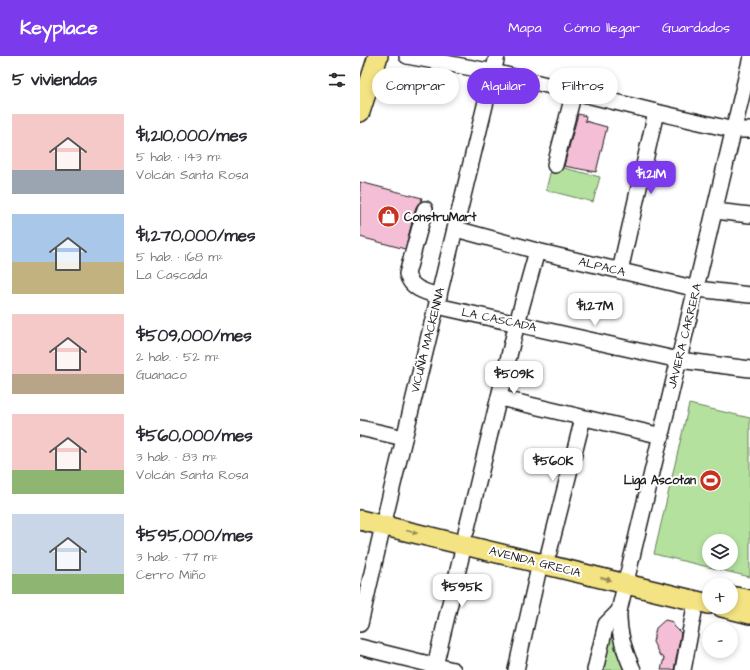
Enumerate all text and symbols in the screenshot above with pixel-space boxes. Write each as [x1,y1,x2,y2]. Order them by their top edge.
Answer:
text: Keyplace [20,15,98,42]
text: Mapa [508,18,542,38]
text: Cómo llegar [564,18,640,38]
text: Guardados [662,18,730,38]
text: 5 viviendas [12,68,97,92]
chip: Comprar [372,68,459,104]
chip: Alquilar [467,68,540,104]
chip: Filtros [548,68,618,104]
icon: filters [326,69,348,91]
text: $1,210,000/mes [136,124,247,148]
icon: home [44,130,92,178]
text: 5 hab. · 143 m² [136,148,222,166]
pin: $1.21M [618,161,684,195]
text: $1.21M [636,165,666,183]
text: Volcán Santa Rosa [136,166,248,184]
shop icon: ConstruMart [376,204,402,230]
place label: ConstruMart [404,209,476,226]
text: $1,270,000/mes [136,224,255,248]
icon: home [44,230,92,278]
text: 5 hab. · 168 m² [136,248,223,266]
street label: ALPACA [577,253,627,281]
text: La Cascada [136,266,207,284]
street label: JAVIERA CARRERA [664,281,706,391]
street label: VICUÑA MACKENNA [406,285,449,394]
pin: $1.27M [562,293,628,327]
text: $1.27M [577,297,613,315]
street label: LA CASCADA [460,304,538,336]
text: $509,000/mes [136,324,252,348]
icon: home [44,330,92,378]
text: 2 hab. · 52 m² [136,348,220,366]
pin: $509K [486,361,542,395]
text: $509K [494,365,534,383]
text: Guanaco [136,366,187,384]
text: $560,000/mes [136,424,253,448]
icon: home [44,430,92,478]
text: 3 hab. · 83 m² [136,448,217,466]
pin: $560K [525,448,581,482]
text: $560K [533,452,573,470]
text: Volcán Santa Rosa [136,466,248,484]
sports icon: Liga Ascotan [698,467,724,493]
place label: Liga Ascotan [624,472,696,491]
text: $595,000/mes [136,524,253,548]
icon: home [44,530,92,578]
one-way arrow [405,530,418,536]
map controls [702,534,738,658]
button: layers [702,534,738,570]
street label: AVENIDA GRECIA [487,542,583,582]
text: 3 hab. · 77 m² [136,548,218,566]
text: Cerro Miño [136,566,206,584]
pin: $595K [434,574,490,608]
one-way arrow [600,576,612,582]
text: $595K [442,578,482,596]
button: + [702,578,738,614]
button: − [702,622,738,658]

